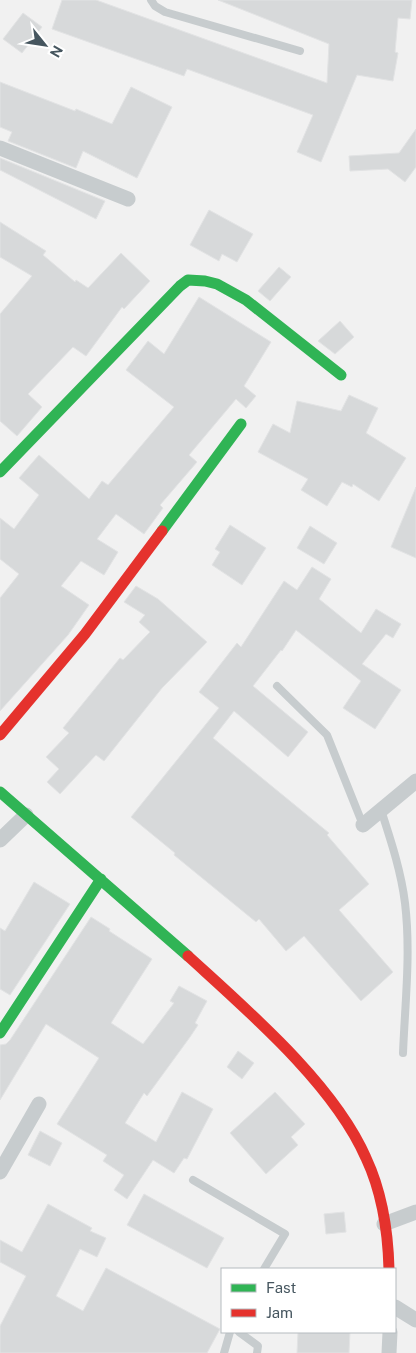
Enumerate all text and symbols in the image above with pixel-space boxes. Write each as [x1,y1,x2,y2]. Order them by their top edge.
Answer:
north arrow [20,20,70,70]
text: N [47,43,66,60]
legend [221,1268,396,1333]
text: Fast [266,1279,296,1296]
text: Jam [266,1304,293,1321]

